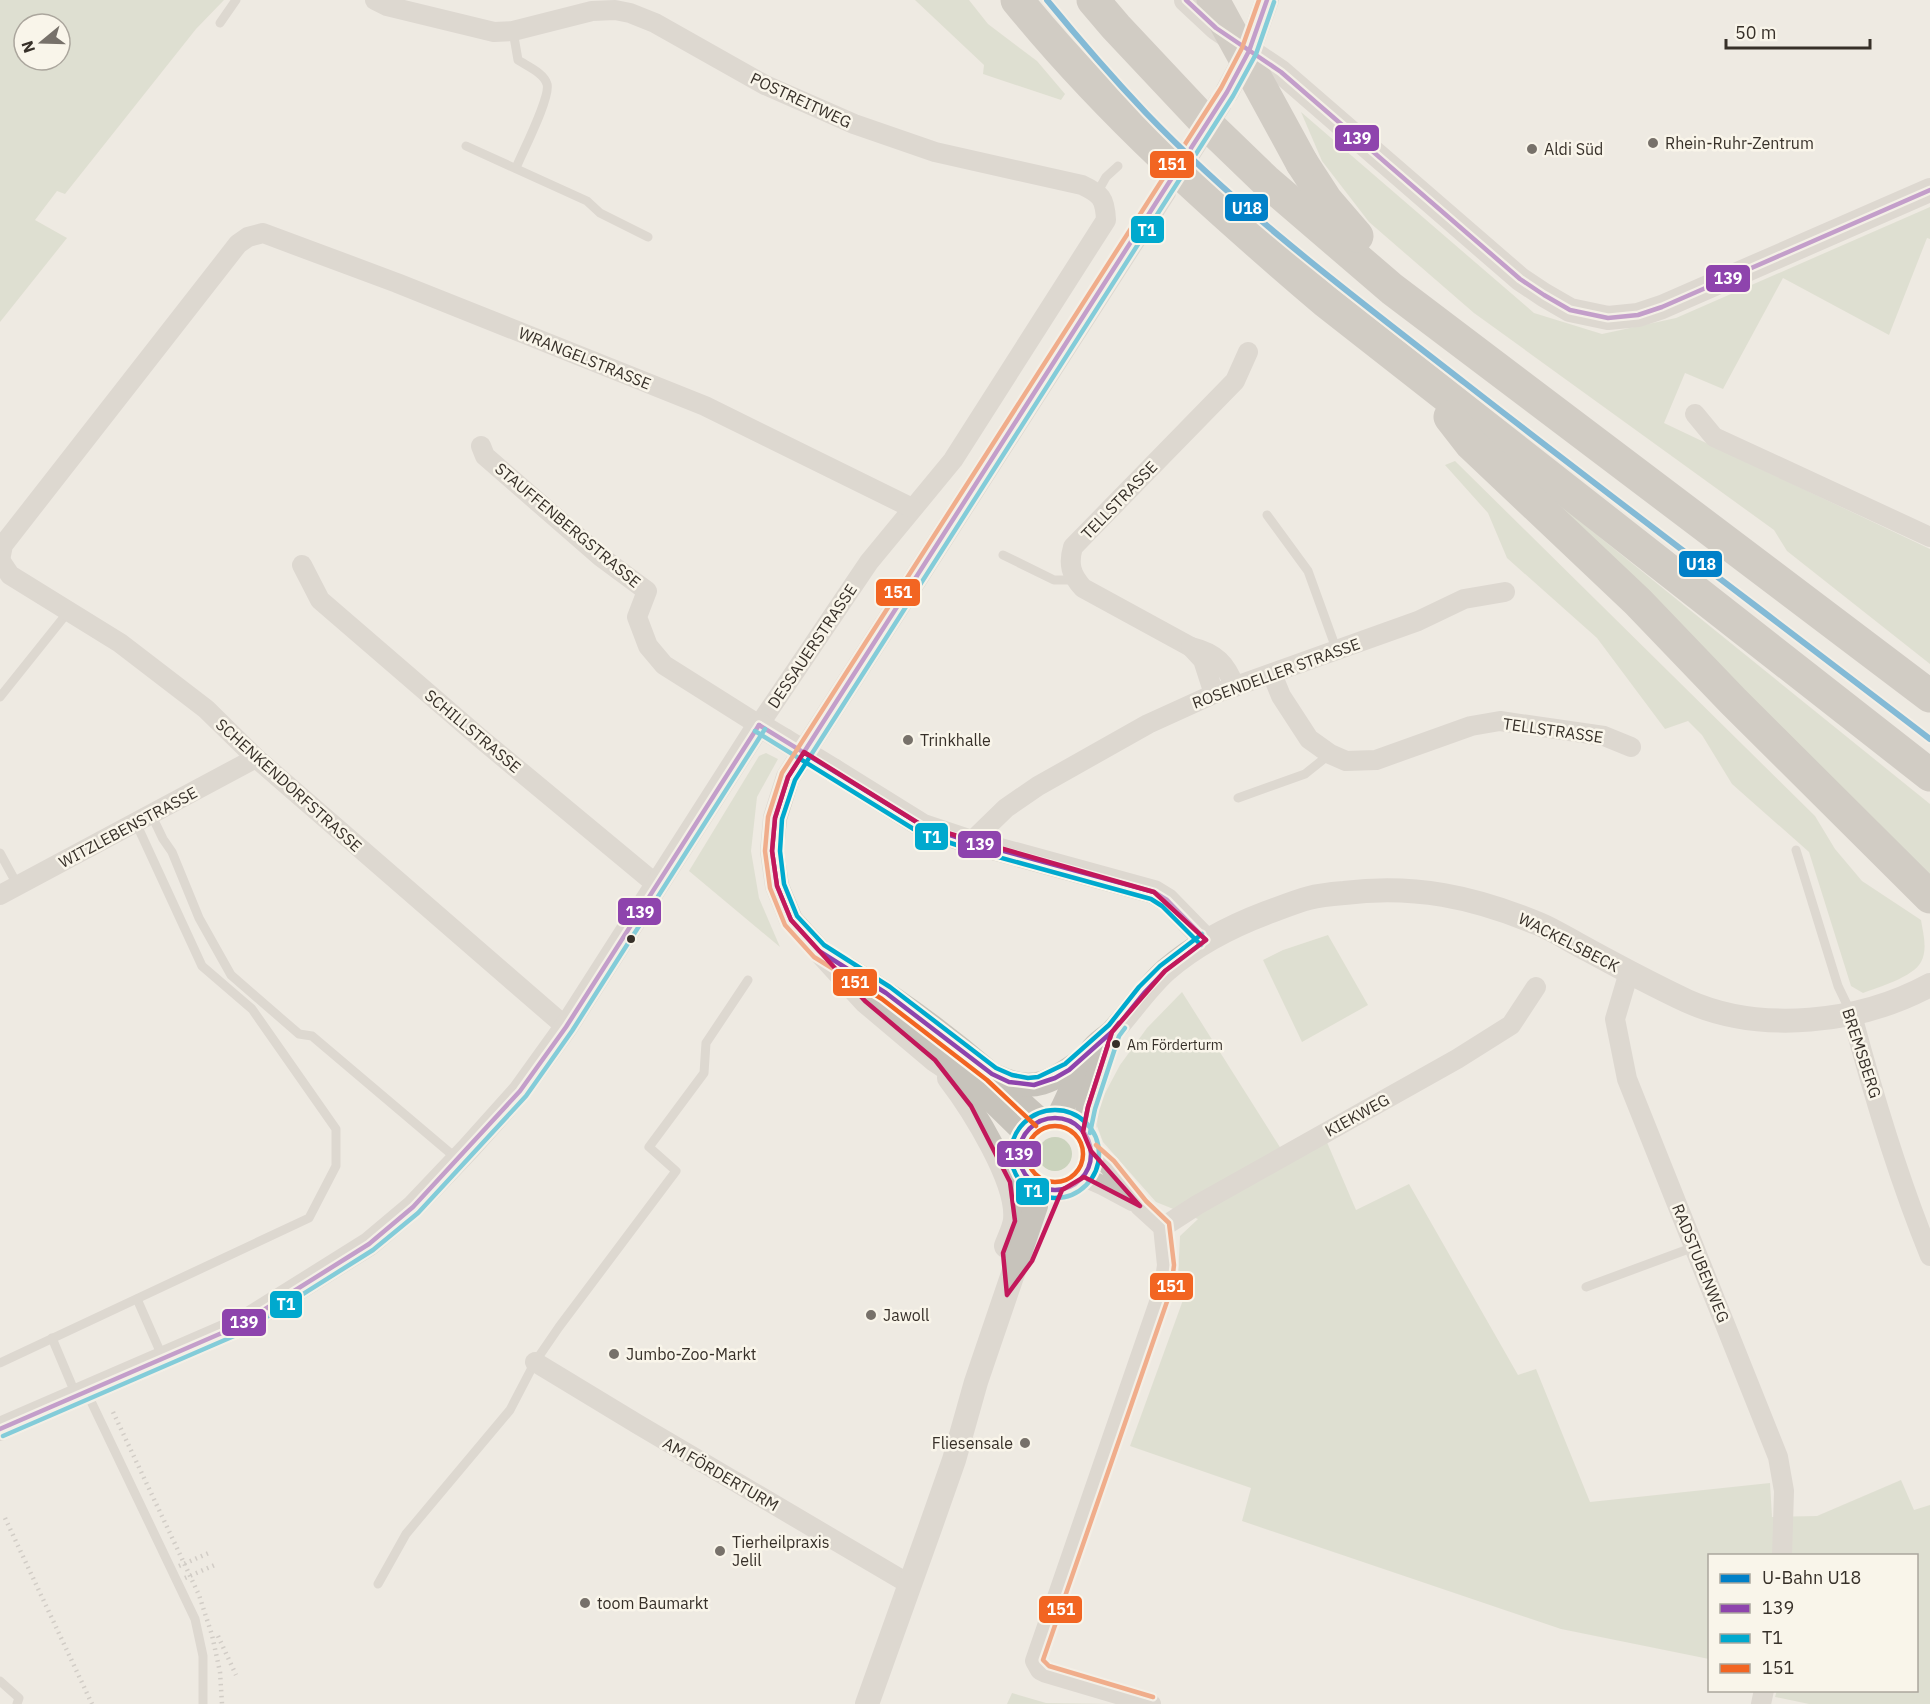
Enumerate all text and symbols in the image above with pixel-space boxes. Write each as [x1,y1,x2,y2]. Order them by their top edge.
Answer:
north arrow [12,12,72,72]
scale bar [1726,12,1870,50]
text: 50 m [1735,21,1777,44]
text: N [16,38,39,56]
street label: POSTREITWEG [747,68,855,132]
line badge: 139 [1334,124,1380,152]
text: 139 [1343,128,1371,148]
place label: Rhein-Ruhr-Zentrum [1665,133,1814,153]
marker: Rhein-Ruhr-Zentrum [1646,136,1660,150]
place label: Aldi Süd [1544,139,1603,159]
marker: Aldi Süd [1525,142,1539,156]
line badge: 151 [1149,150,1195,179]
text: 151 [1158,154,1187,174]
line badge: U18 [1224,193,1269,222]
text: U18 [1232,198,1262,218]
line badge: T1 [1130,215,1165,244]
text: T1 [1138,220,1157,240]
line badge: 139 [1705,264,1751,293]
text: 139 [1714,268,1742,288]
street label: WRANGELSTRASSE [516,322,654,394]
street label: TELLSTRASSE [1077,457,1161,543]
street label: STAUFFENBERGSTRASSE [491,458,645,592]
line badge: U18 [1678,550,1723,578]
text: U18 [1686,554,1716,574]
line badge: 151 [875,578,921,607]
street label: DESSAUERSTRASSE [763,580,861,712]
text: 151 [884,582,913,602]
street label: ROSENDELLER STRASSE [1189,633,1363,713]
street label: SCHILLSTRASSE [421,685,525,777]
street label: TELLSTRASSE [1502,713,1604,747]
street label: SCHENKENDORFSTRASSE [212,714,366,856]
place label: Trinkhalle [920,730,991,750]
marker: Trinkhalle [901,733,915,747]
street label: WITZLEBENSTRASSE [55,782,201,872]
line badge: T1 [914,822,949,851]
text: T1 [923,827,942,847]
line badge: 139 [957,830,1002,859]
text: 139 [966,834,994,854]
line badge: 139 [617,897,662,926]
text: 139 [626,902,654,922]
street label: WACKELSBECK [1515,908,1623,976]
unlabelled marker [625,933,637,945]
line badge: 151 [832,968,878,997]
text: 151 [841,972,870,992]
street label: BREMSBERG [1838,1006,1886,1100]
place label: Am Förderturm [1127,1036,1223,1054]
marker: Am Förderturm [1110,1038,1122,1050]
street label: KIEKWEG [1321,1089,1393,1141]
line badge: 139 [996,1140,1042,1168]
text: 139 [1005,1144,1033,1164]
line badge: T1 [1015,1177,1050,1206]
text: T1 [1024,1181,1043,1201]
street label: RADSTUBENWEG [1668,1201,1734,1325]
line badge: 151 [1149,1272,1194,1301]
text: 151 [1157,1276,1186,1296]
line badge: T1 [269,1290,303,1319]
text: T1 [277,1294,296,1314]
place label: Jawoll [883,1305,929,1325]
line badge: 139 [221,1308,267,1337]
marker: Jawoll [864,1308,878,1322]
text: 139 [230,1312,258,1332]
place label: Jumbo-Zoo-Markt [626,1344,756,1364]
marker: Jumbo-Zoo-Markt [607,1347,621,1361]
street label: AM FÖRDERTURM [660,1433,782,1515]
place label: Fliesensale [932,1433,1013,1453]
marker: Fliesensale [1018,1436,1032,1450]
place label: Tierheilpraxis Jelil [732,1532,830,1570]
marker: Tierheilpraxis Jelil [713,1544,727,1558]
legend [1708,1554,1918,1692]
text: U-Bahn U18 [1762,1566,1861,1589]
place label: toom Baumarkt [597,1593,709,1613]
line badge: 151 [1038,1595,1083,1624]
marker: toom Baumarkt [578,1596,592,1610]
text: 139 [1762,1596,1794,1619]
text: 151 [1047,1599,1076,1619]
text: T1 [1762,1626,1783,1649]
text: 151 [1762,1656,1794,1679]

